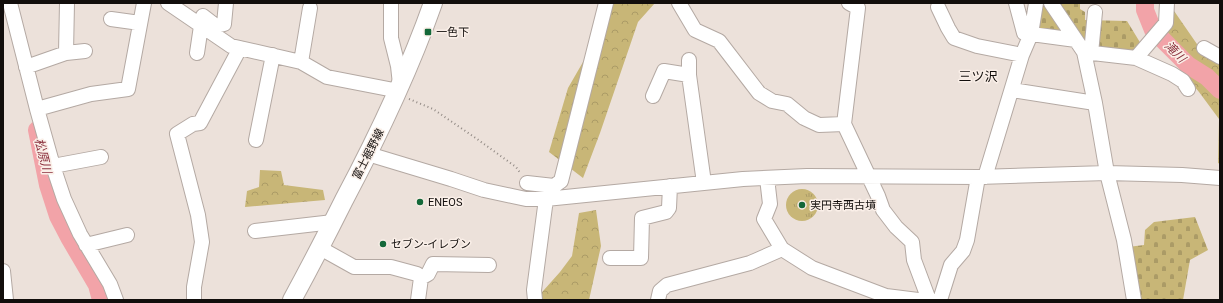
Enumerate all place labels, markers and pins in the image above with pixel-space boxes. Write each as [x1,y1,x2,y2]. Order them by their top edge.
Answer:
place label: 一色下 [436,26,469,39]
marker: 一色下 [423,27,433,37]
place label: ENEOS [428,196,463,209]
marker: ENEOS [415,197,425,207]
place label: 実円寺西古墳 [810,199,876,212]
marker: 実円寺西古墳 [797,200,807,210]
place label: セブン-イレブン [391,238,471,251]
marker: セブン-イレブン [378,239,388,249]

